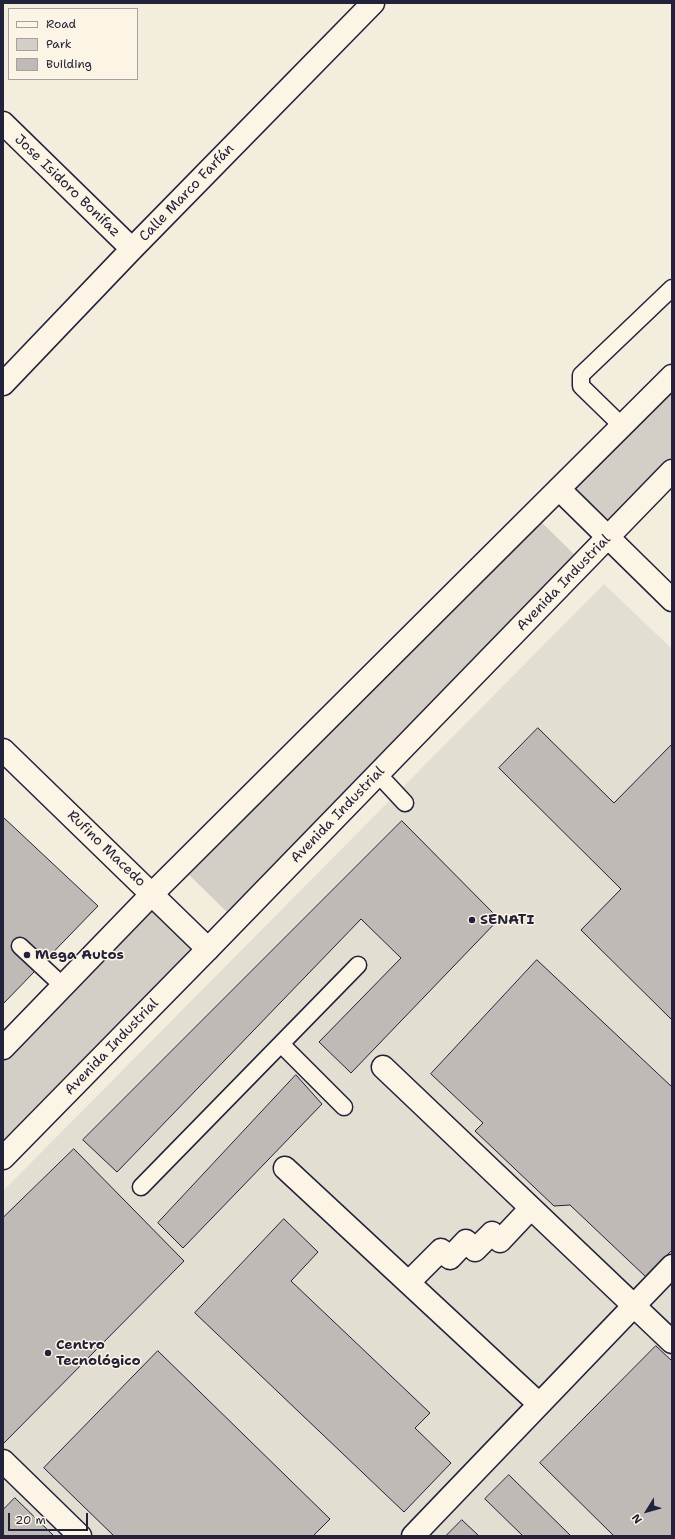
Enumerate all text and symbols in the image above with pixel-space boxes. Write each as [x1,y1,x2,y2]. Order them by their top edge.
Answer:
legend [8,8,138,80]
text: Road [46,16,76,32]
text: Park [46,36,72,52]
text: Building [46,56,92,72]
street label: Jose Isidoro Bonifaz [11,131,123,241]
street label: Calle Marco Farfán [136,141,238,245]
street label: Avenida Industrial [514,531,614,635]
street label: Avenida Industrial [288,763,388,867]
street label: Rufino Macedo [63,807,149,891]
place label: SENATI [480,912,534,928]
marker: SENATI [467,915,477,925]
place label: Mega Autos [35,947,124,963]
marker: Mega Autos [22,950,32,960]
street label: Avenida Industrial [62,995,162,1099]
place label: Centro Tecnológico [56,1337,141,1370]
marker: Centro Tecnológico [43,1348,53,1358]
north arrow [627,1491,667,1531]
scale bar [10,1505,90,1531]
text: N [628,1511,646,1527]
text: 20 m [15,1512,46,1528]

